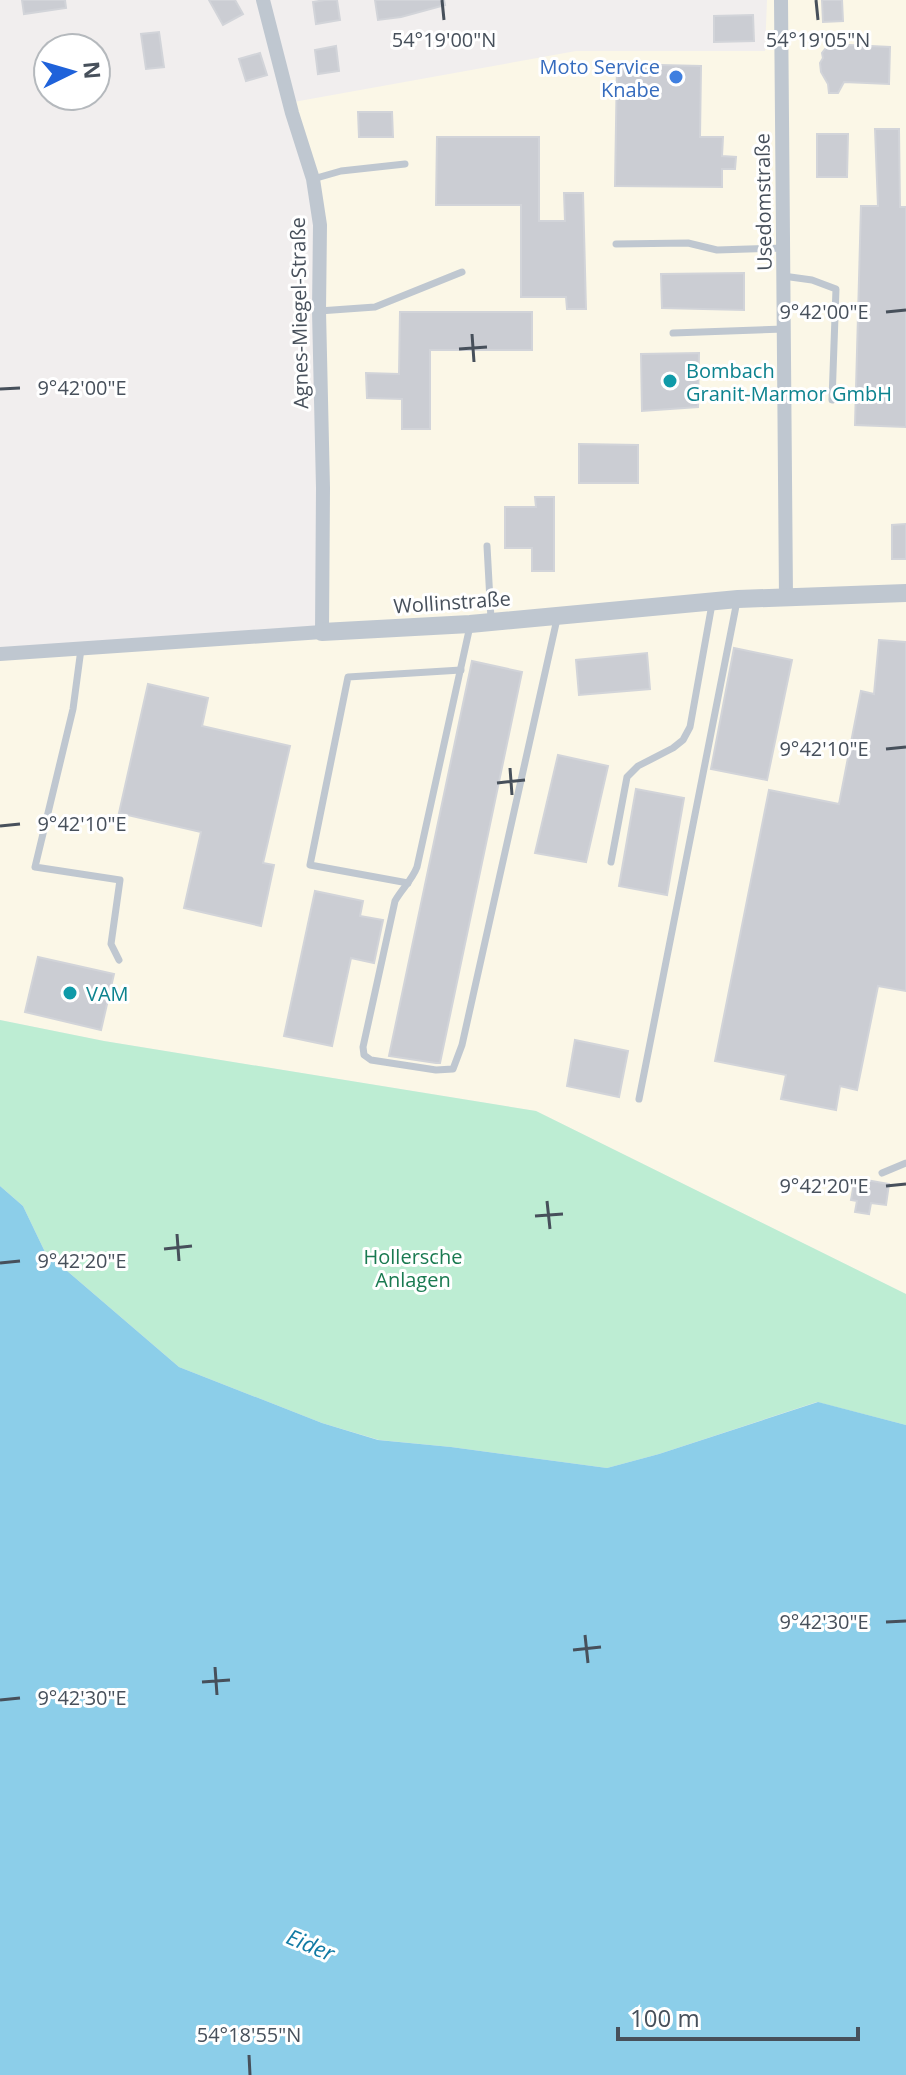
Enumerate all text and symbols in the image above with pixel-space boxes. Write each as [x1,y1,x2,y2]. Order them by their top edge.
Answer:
text: 54°19'00"N [392,26,496,53]
text: 54°19'05"N [766,26,870,53]
north arrow [32,32,112,112]
place label: Moto Service Knabe [539,53,660,103]
text: N [77,60,109,80]
marker: Moto Service Knabe [667,68,685,86]
street label: Usedomstraße [748,133,778,271]
street label: Agnes-Miegel-Straße [284,217,314,409]
text: 9°42'00"E [779,298,869,325]
place label: Bombach Granit-Marmor GmbH [686,357,892,407]
marker: Bombach Granit-Marmor GmbH [661,372,679,390]
text: 9°42'00"E [37,374,127,401]
street label: Wollinstraße [392,584,512,620]
text: 9°42'10"E [779,735,869,762]
text: 9°42'10"E [37,810,127,837]
place label: VAM [86,980,129,1007]
marker: VAM [61,984,79,1002]
text: 9°42'20"E [779,1172,869,1199]
park label: Hollersche Anlagen [364,1243,462,1293]
text: 9°42'20"E [37,1247,127,1274]
text: 9°42'30"E [779,1608,869,1635]
text: 9°42'30"E [37,1684,127,1711]
water label: Eider [282,1921,341,1968]
scale bar [618,1991,858,2041]
text: 100 m [630,2001,700,2034]
text: 54°18'55"N [197,2021,301,2048]

